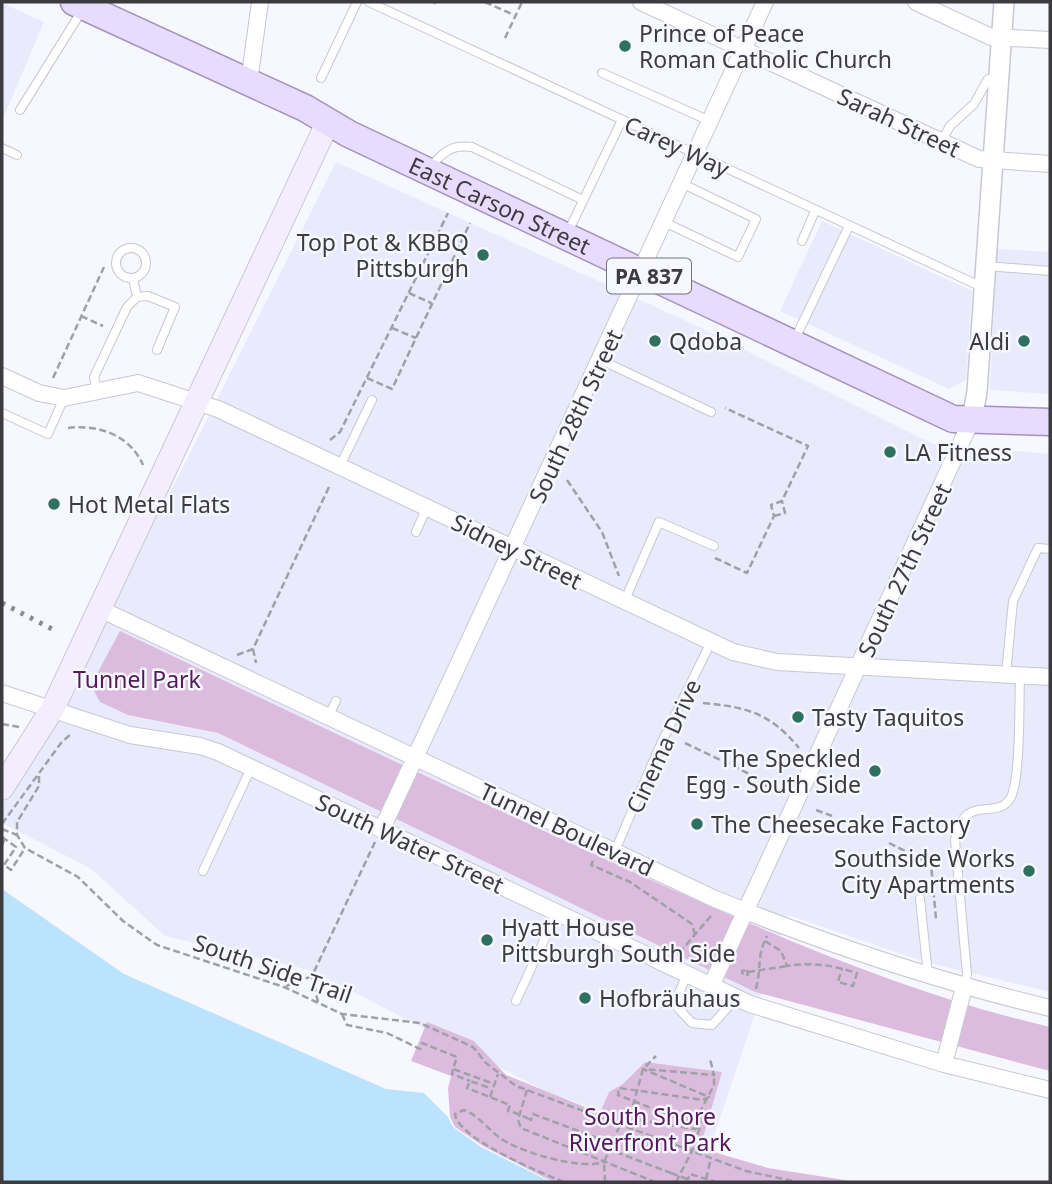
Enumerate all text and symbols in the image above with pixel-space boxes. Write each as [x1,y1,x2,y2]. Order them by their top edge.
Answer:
place label: Prince of Peace Roman Catholic Church [639,17,892,75]
marker: Prince of Peace Roman Catholic Church [617,38,633,54]
street label: Sarah Street [832,80,966,164]
street label: Carey Way [619,108,735,184]
street label: East Carson Street [404,149,596,262]
place label: Top Pot & KBBQ Pittsburgh [297,226,469,284]
marker: Top Pot & KBBQ Pittsburgh [475,247,491,263]
road number: PA 837 [607,258,691,294]
street label: South 28th Street [521,324,629,508]
place label: Qdoba [669,325,742,357]
place label: Aldi [969,325,1010,357]
marker: Qdoba [647,333,663,349]
marker: Aldi [1016,333,1032,349]
place label: LA Fitness [904,436,1012,468]
marker: LA Fitness [882,444,898,460]
street label: South 27th Street [850,478,958,662]
place label: Hot Metal Flats [68,488,230,520]
marker: Hot Metal Flats [46,496,62,512]
street label: Sidney Street [446,506,588,596]
park label: Tunnel Park [73,663,202,695]
street label: Cinema Drive [618,674,708,818]
place label: Tasty Taquitos [812,701,964,733]
marker: Tasty Taquitos [790,709,806,725]
place label: The Speckled Egg - South Side [686,742,861,800]
marker: The Speckled Egg - South Side [867,763,883,779]
street label: Tunnel Boulevard [475,775,659,883]
street label: South Water Street [311,785,509,901]
place label: The Cheesecake Factory [711,808,970,840]
marker: The Cheesecake Factory [689,816,705,832]
place label: Southside Works City Apartments [834,842,1015,900]
marker: Southside Works City Apartments [1021,863,1037,879]
place label: Hyatt House Pittsburgh South Side [501,911,735,969]
street label: South Side Trail [189,926,357,1010]
marker: Hyatt House Pittsburgh South Side [479,932,495,948]
place label: Hofbräuhaus [599,982,741,1014]
marker: Hofbräuhaus [577,990,593,1006]
park label: South Shore Riverfront Park [569,1100,732,1158]

